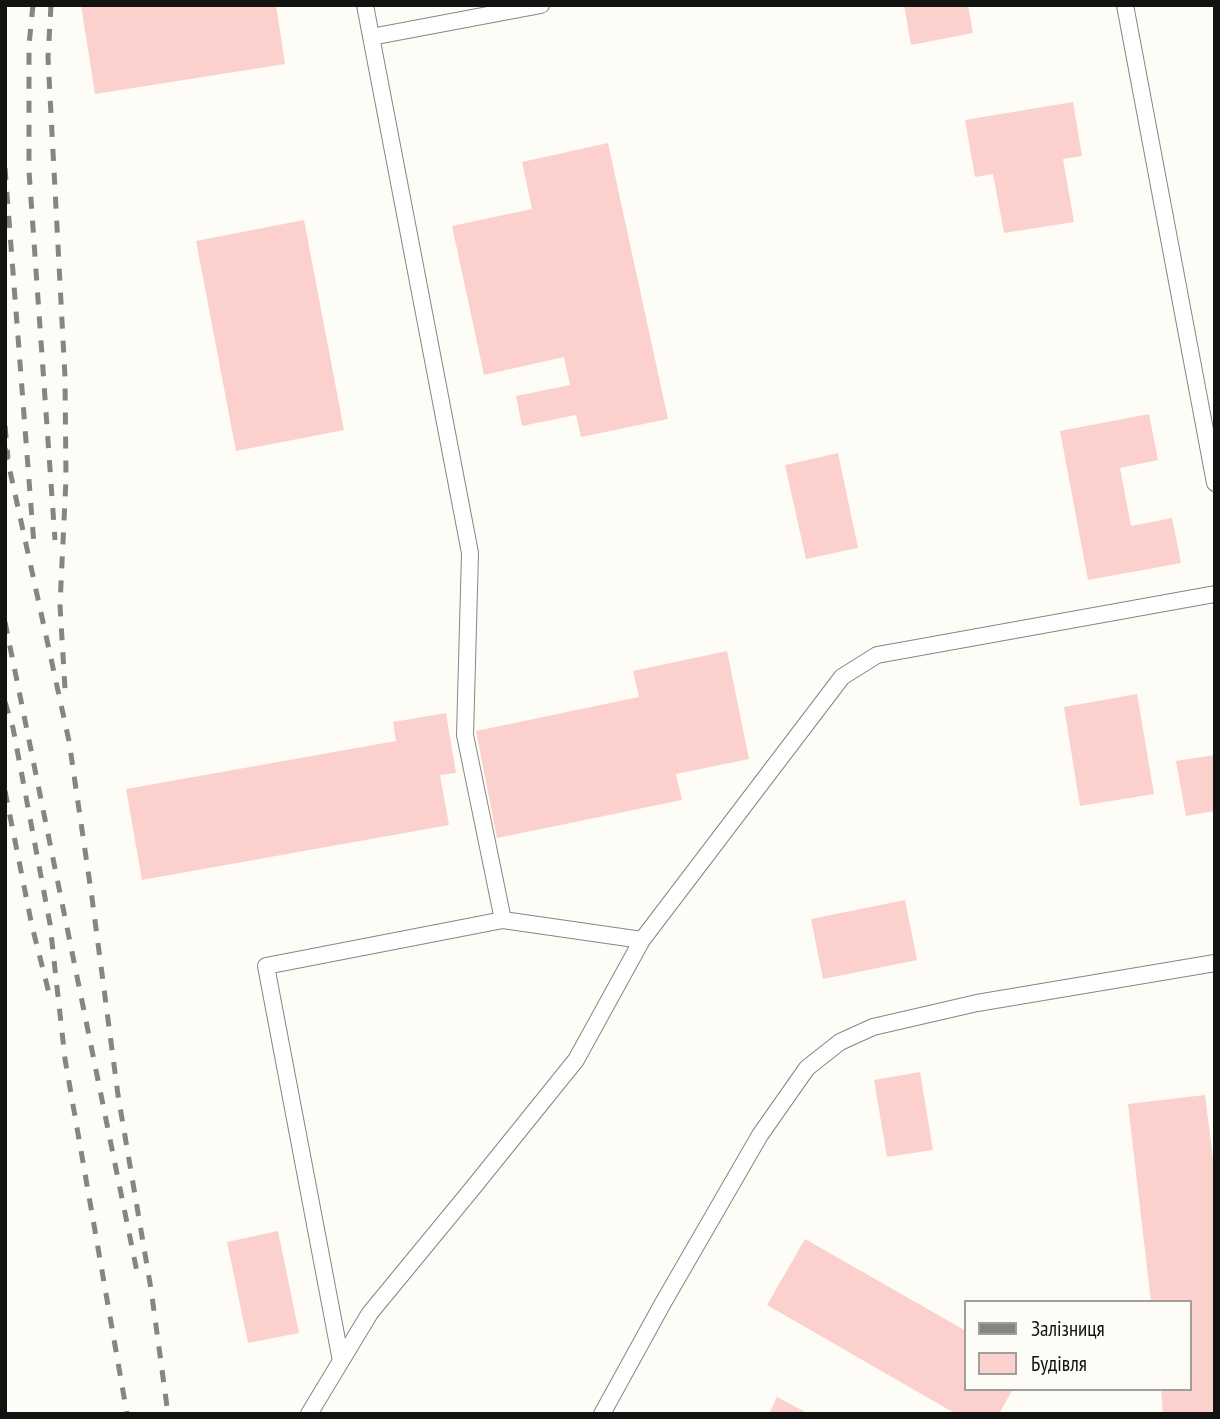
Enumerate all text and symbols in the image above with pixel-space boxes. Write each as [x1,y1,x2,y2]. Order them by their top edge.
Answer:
legend [964,1300,1192,1391]
text: Залізниця [1031,1315,1105,1342]
text: Будівля [1031,1350,1087,1377]

